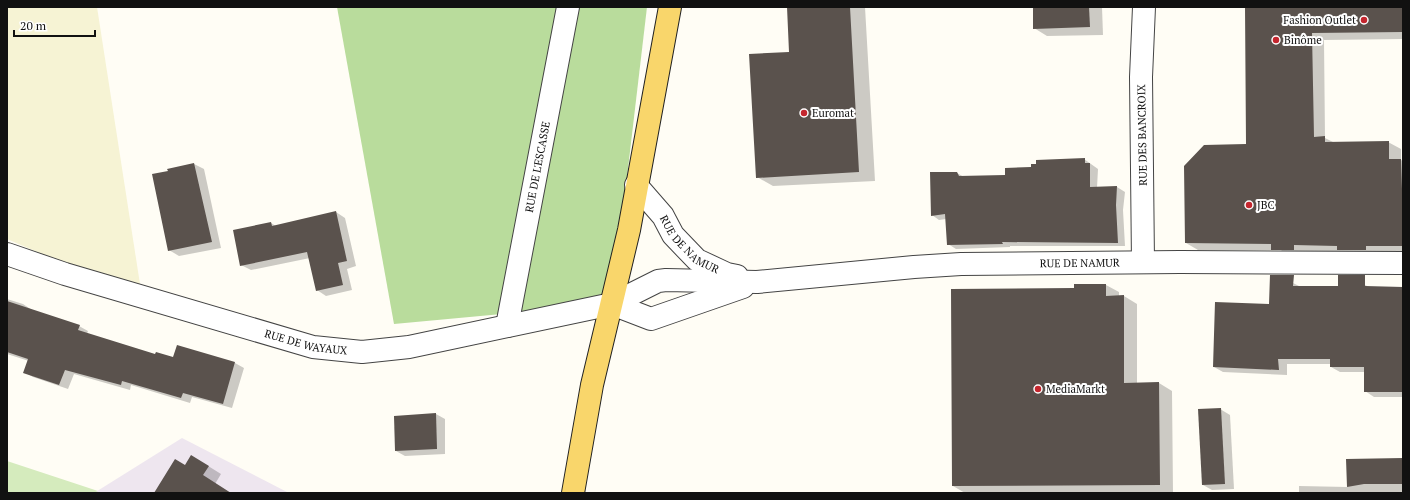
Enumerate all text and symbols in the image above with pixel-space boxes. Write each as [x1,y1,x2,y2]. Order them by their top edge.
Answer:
scale bar [14,12,95,38]
place label: Fashion Outlet [1283,13,1356,27]
marker: Fashion Outlet [1359,15,1369,25]
text: 20 m [20,18,47,33]
place label: Binôme [1284,33,1322,47]
marker: Binôme [1271,35,1281,45]
street label: RUE DES BANCROIX [1134,83,1150,186]
place label: Euromat [812,106,854,120]
marker: Euromat [799,108,809,118]
street label: RUE DE L'ESCASSE [522,120,553,214]
place label: JBC [1257,198,1275,212]
marker: JBC [1244,200,1254,210]
street label: RUE DE NAMUR [657,213,721,276]
street label: RUE DE NAMUR [1040,256,1120,270]
street label: RUE DE WAYAUX [263,326,349,358]
place label: MediaMarkt [1046,382,1105,396]
marker: MediaMarkt [1033,384,1043,394]

